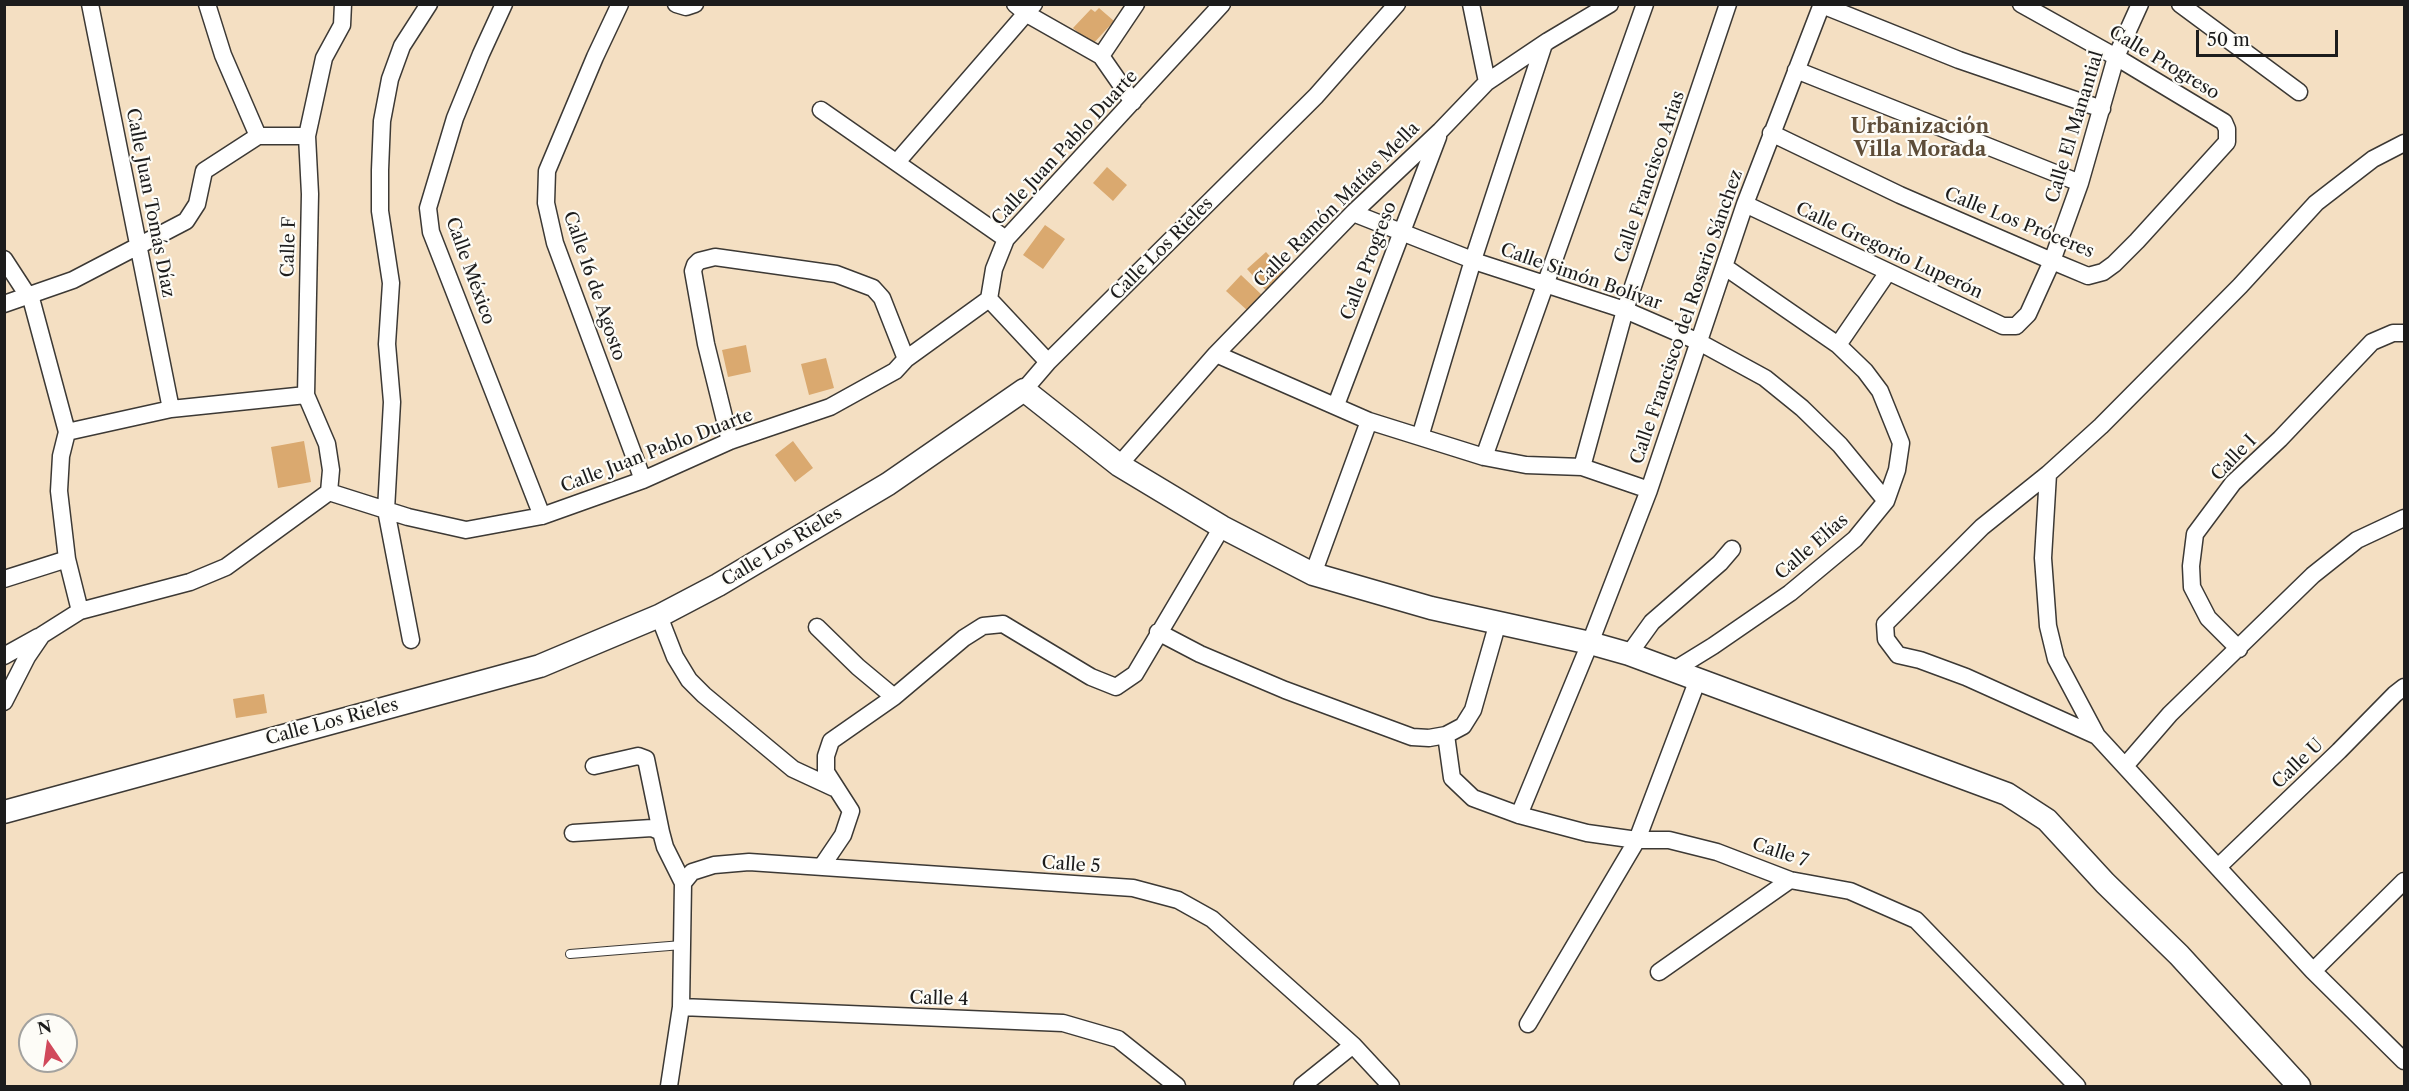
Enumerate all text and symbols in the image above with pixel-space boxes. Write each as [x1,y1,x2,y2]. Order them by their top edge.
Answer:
scale bar [2199,18,2342,56]
street label: Calle Progreso [2105,22,2223,104]
text: 50 m [2207,29,2250,51]
street label: Calle El Manantial [2042,48,2108,206]
street label: Calle Juan Pablo Duarte [987,66,1143,230]
street label: Calle Francisco Arias [1610,88,1690,266]
street label: Calle Juan Tomás Díaz [121,107,179,299]
district label: Urbanización Villa Morada [1851,115,1989,162]
street label: Calle Ramón Matías Mella [1250,118,1424,292]
street label: Calle Francisco del Rosario Sánchez [1626,167,1748,467]
street label: Calle Los Próceres [1941,183,2097,263]
street label: Calle Los Rieles [1106,193,1218,305]
street label: Calle Gregorio Luperón [1792,198,1986,304]
street label: Calle Progreso [1337,199,1401,323]
street label: Calle 16 de Agosto [558,208,630,364]
street label: Calle México [441,214,499,328]
street label: Calle F [277,216,301,278]
street label: Calle Simón Bolívar [1497,239,1665,315]
street label: Calle Juan Pablo Duarte [558,404,756,498]
street label: Calle I [2207,430,2261,486]
street label: Calle Los Rieles [718,503,846,591]
street label: Calle Elías [1771,509,1853,585]
street label: Calle Los Rieles [263,694,401,750]
street label: Calle U [2268,734,2328,794]
street label: Calle 7 [1749,834,1811,872]
street label: Calle 5 [1041,852,1101,878]
street label: Calle 4 [909,987,969,1011]
north arrow [18,1013,78,1073]
text: N [35,1016,53,1039]

